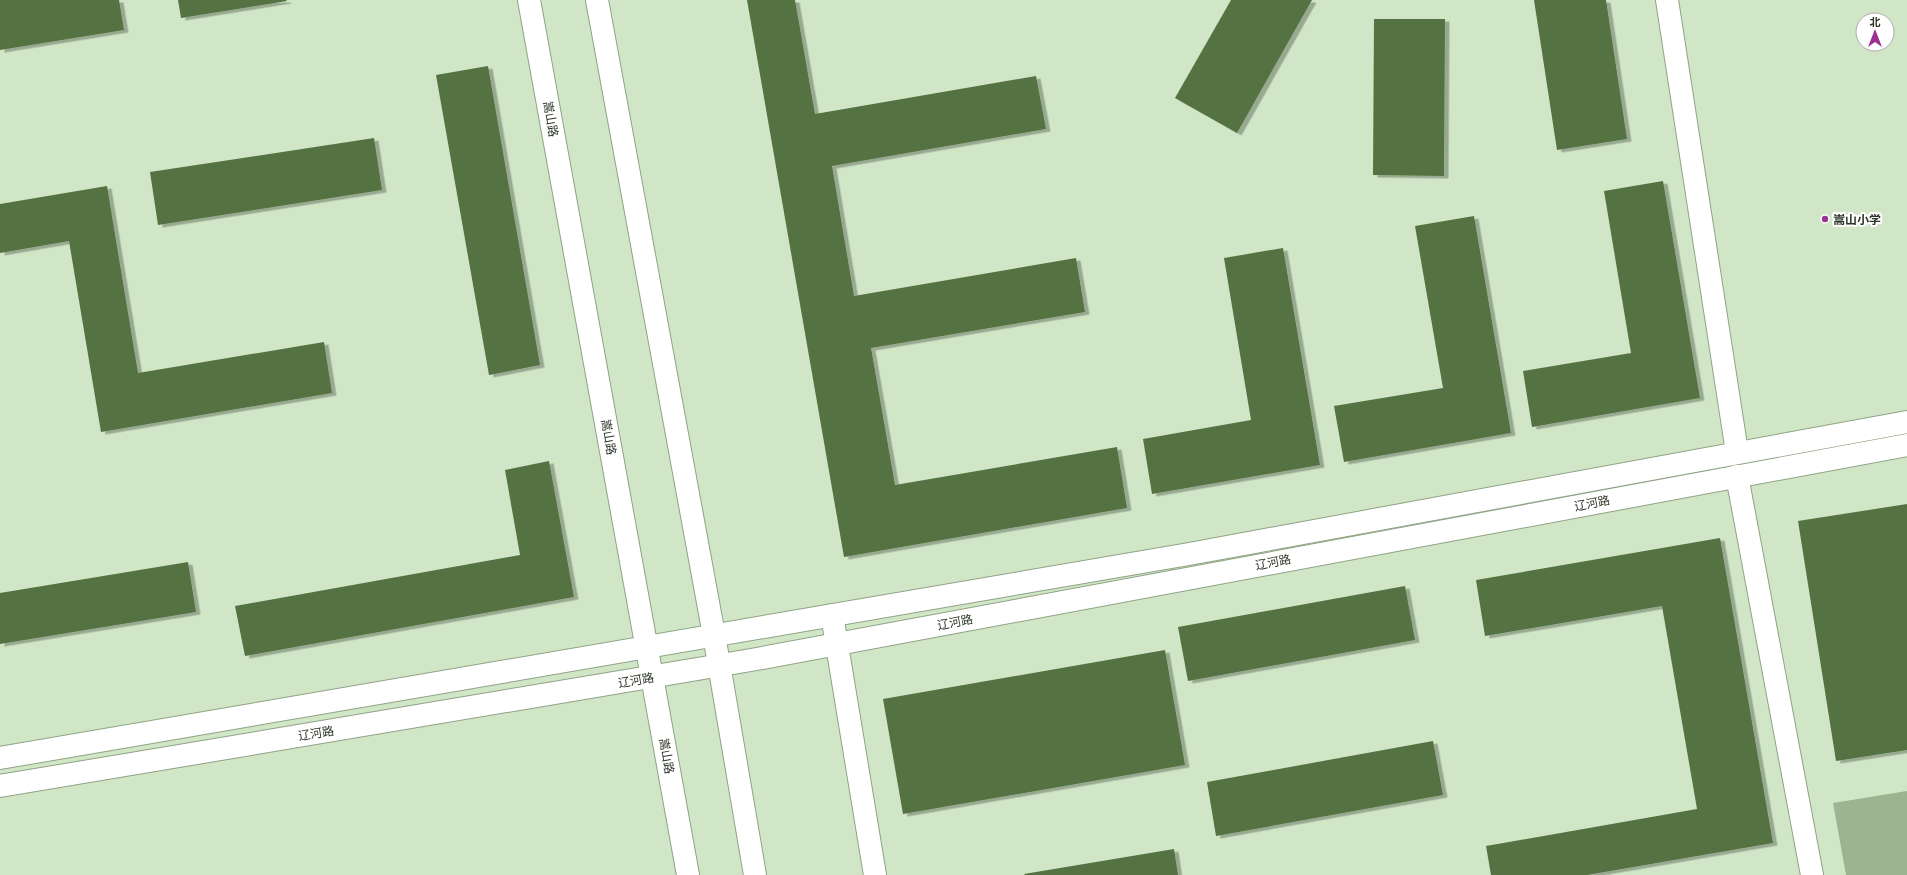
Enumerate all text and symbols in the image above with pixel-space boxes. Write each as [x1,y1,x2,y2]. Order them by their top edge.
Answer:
north arrow [1855,12,1895,52]
text: 北 [1870,15,1881,29]
street label: 嵩山路 [540,100,562,138]
place label: 嵩山小学 [1833,212,1881,227]
marker: 嵩山小学 [1820,214,1830,224]
street label: 嵩山路 [598,418,620,456]
street label: 辽河路 [1573,492,1611,514]
street label: 辽河路 [1254,551,1292,573]
street label: 辽河路 [936,611,974,633]
street label: 辽河路 [617,669,655,691]
street label: 辽河路 [297,723,335,743]
street label: 嵩山路 [656,737,678,775]

